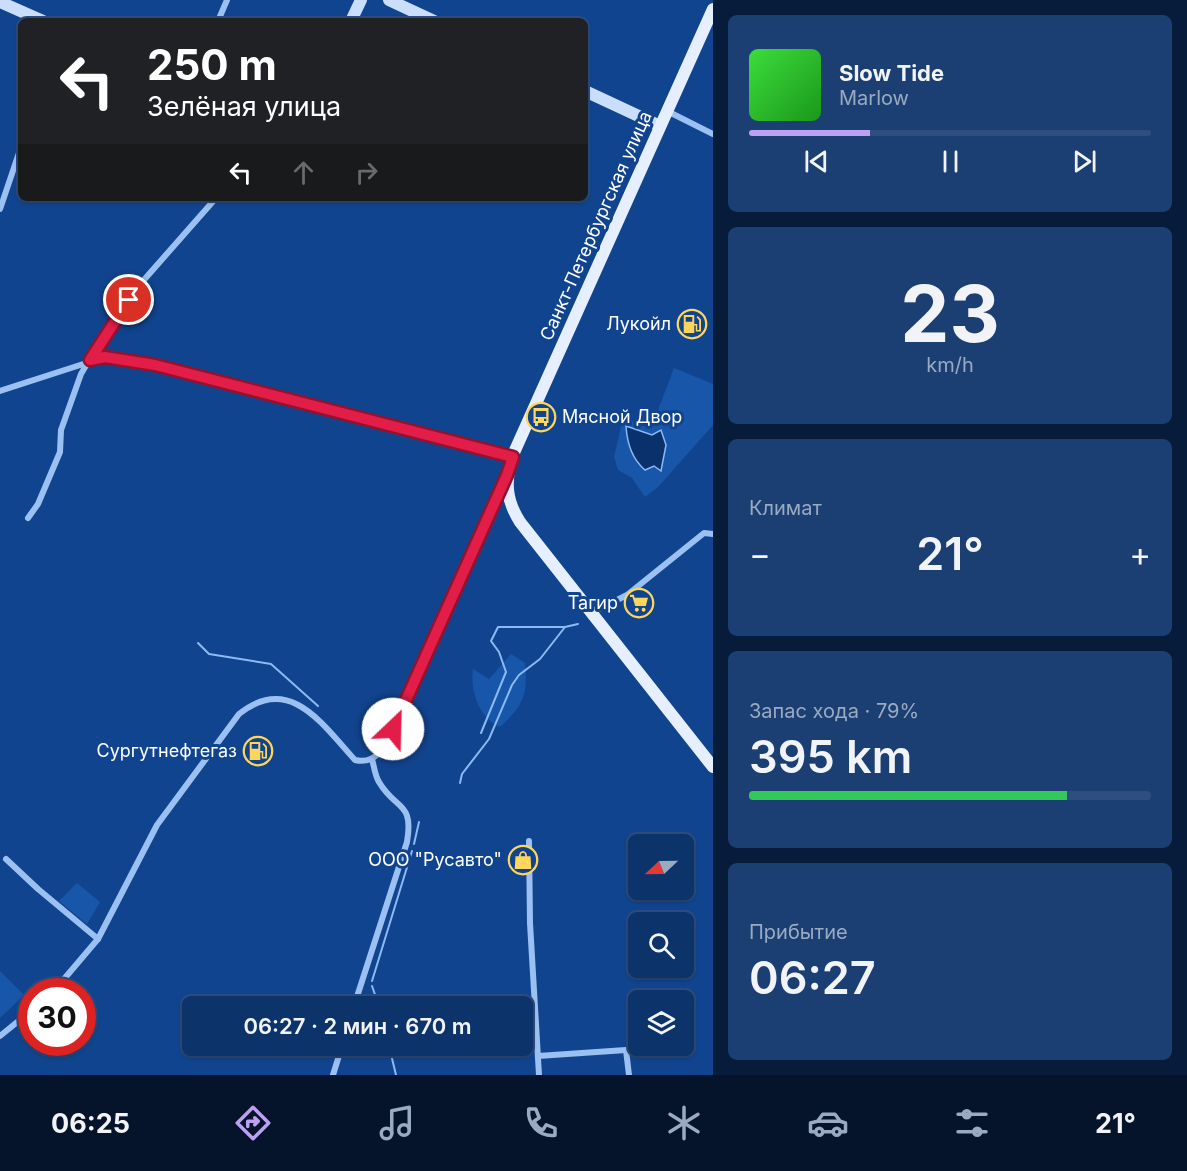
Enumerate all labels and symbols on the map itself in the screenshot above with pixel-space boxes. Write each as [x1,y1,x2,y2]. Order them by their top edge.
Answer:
street label: Санкт-Петербургская улица [535,108,656,344]
pin [103,274,154,325]
fuel station icon: Лукойл [676,308,708,340]
place label: Лукойл [606,313,671,334]
bus stop icon: Мясной Двор [525,401,557,433]
place label: Мясной Двор [562,406,682,427]
supermarket icon: Тагир [623,587,655,619]
place label: Тагир [568,592,618,613]
position arrow [361,697,425,761]
fuel station icon: Сургутнефтегаз [242,735,274,767]
place label: Сургутнефтегаз [97,740,237,761]
north arrow [628,834,694,900]
shop icon: ООО "Русавто" [507,844,539,876]
place label: ООО "Русавто" [368,849,502,870]
speed limit sign: 30 [18,978,96,1056]

